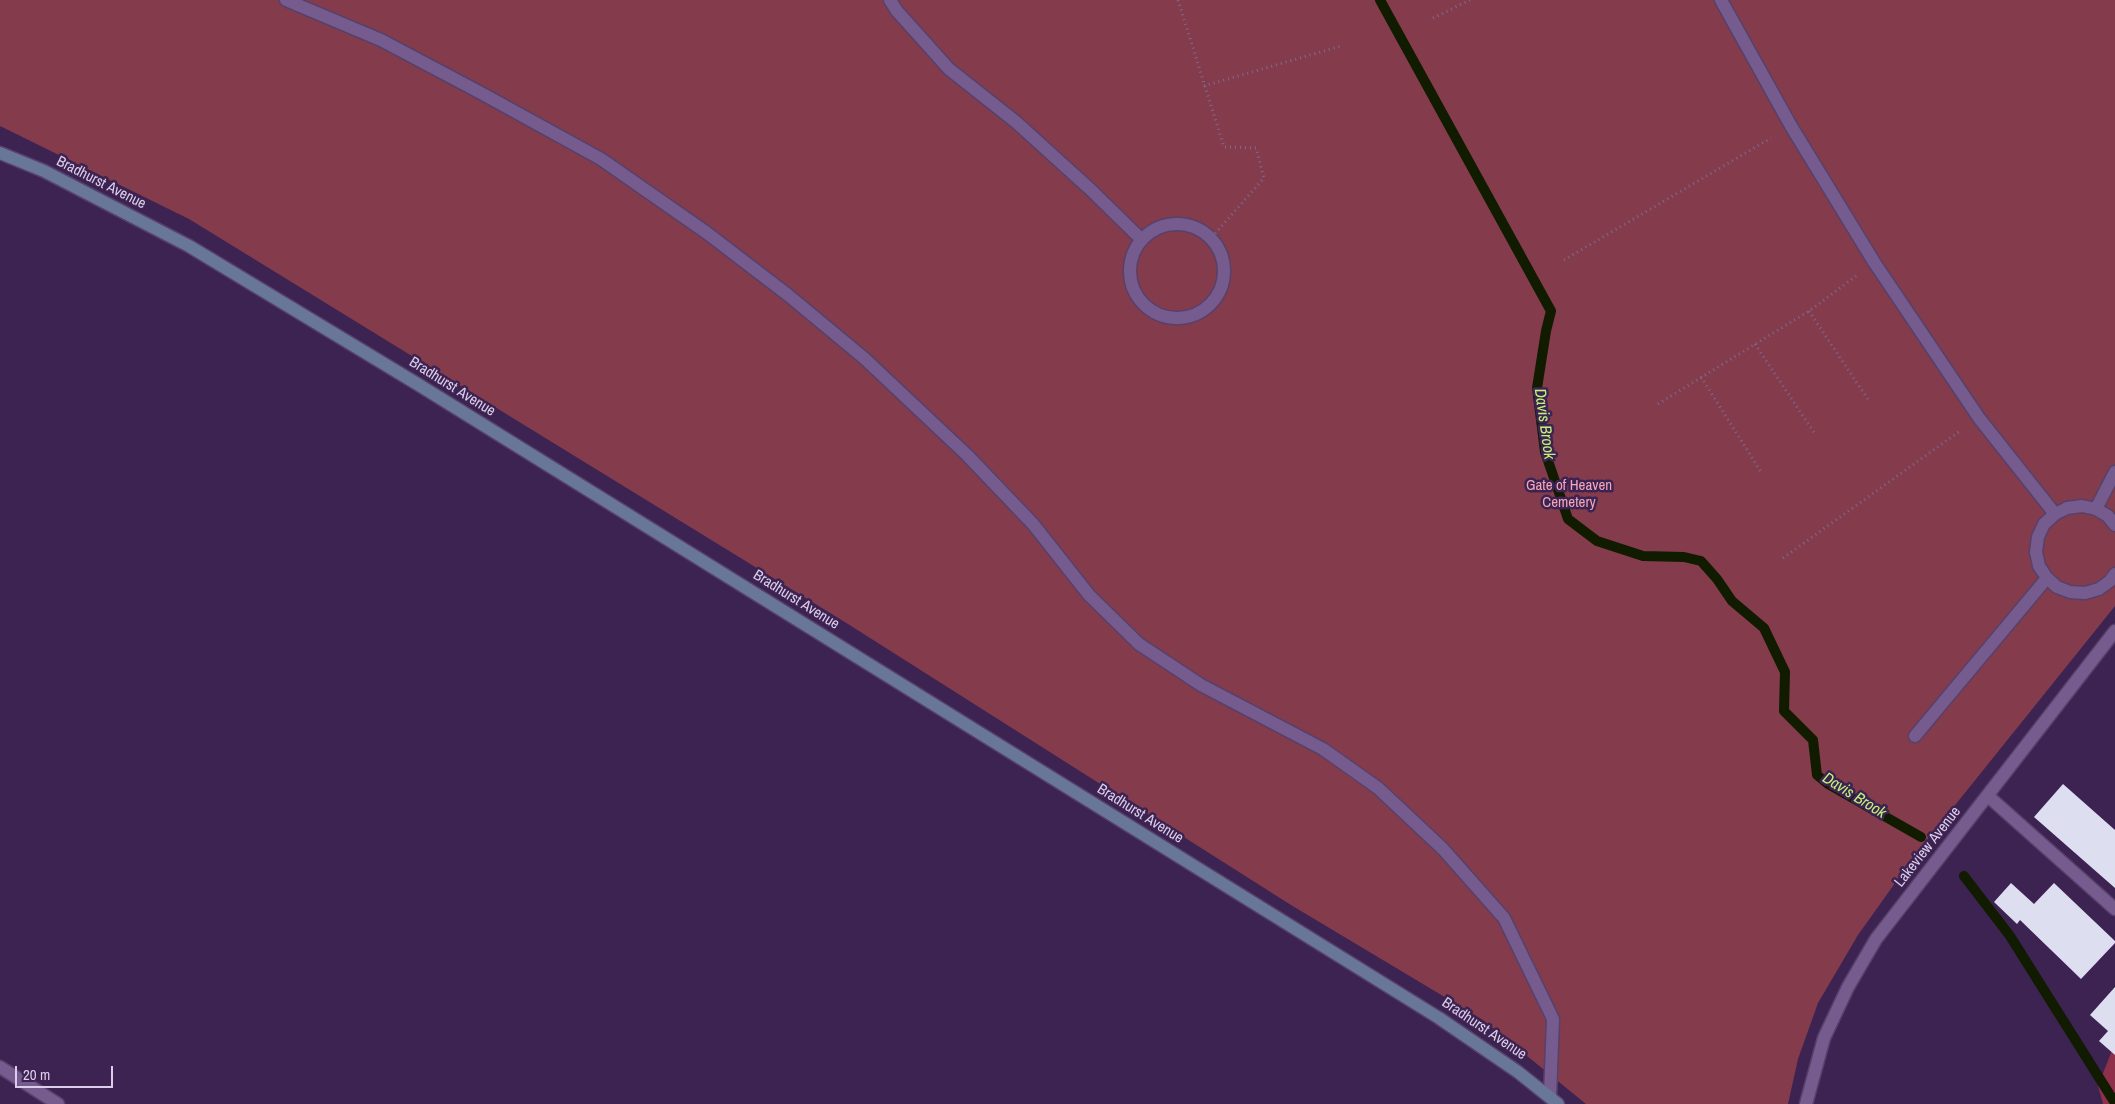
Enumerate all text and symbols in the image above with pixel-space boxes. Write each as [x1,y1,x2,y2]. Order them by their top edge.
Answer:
street label: Bradhurst Avenue [53,153,149,213]
street label: Bradhurst Avenue [406,353,498,421]
water label: Davis Brook [1530,387,1558,461]
park label: Gate of Heaven Cemetery [1526,477,1612,512]
street label: Bradhurst Avenue [750,566,842,634]
water label: Davis Brook [1819,769,1889,823]
street label: Bradhurst Avenue [1094,780,1186,848]
street label: Lakeview Avenue [1891,803,1965,891]
street label: Bradhurst Avenue [1438,994,1530,1064]
scale bar [18,1056,115,1088]
text: 20 m [23,1064,50,1085]

